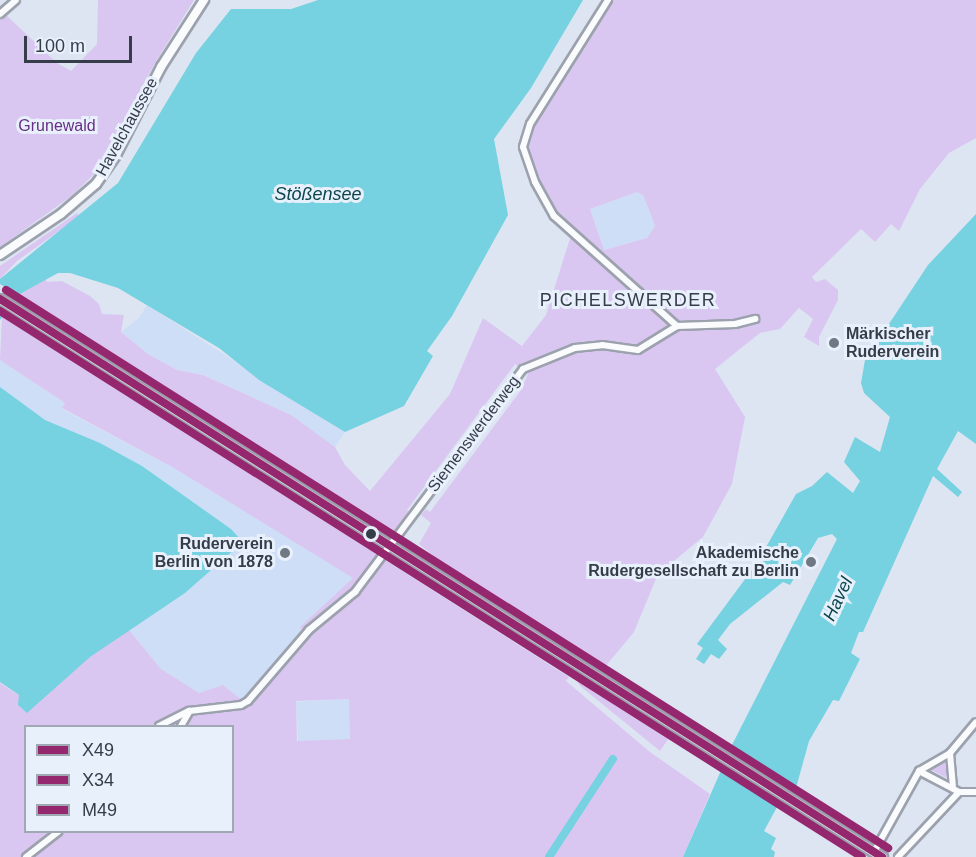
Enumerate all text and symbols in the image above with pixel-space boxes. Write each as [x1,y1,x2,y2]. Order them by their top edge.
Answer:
scale bar [27,24,135,62]
text: 100 m [35,36,85,56]
street label: Havelchaussee [92,75,162,179]
park label: Grunewald [18,116,96,136]
water label: Stößensee [274,183,362,205]
district label: PICHELSWERDER [540,289,716,311]
place label: Märkischer Ruderverein [846,324,939,362]
marker: Märkischer Ruderverein [827,336,841,350]
street label: Siemenswerderweg [424,372,524,496]
unlabelled marker [365,528,377,540]
place label: Ruderverein Berlin von 1878 [155,534,273,572]
place label: Akademische Rudergesellschaft zu Berlin [588,543,799,581]
marker: Ruderverein Berlin von 1878 [278,546,292,560]
marker: Akademische Rudergesellschaft zu Berlin [804,555,818,569]
water label: Havel [818,574,858,624]
legend [24,725,234,833]
text: X49 [82,740,114,760]
text: X34 [82,770,114,790]
text: M49 [82,800,117,820]

